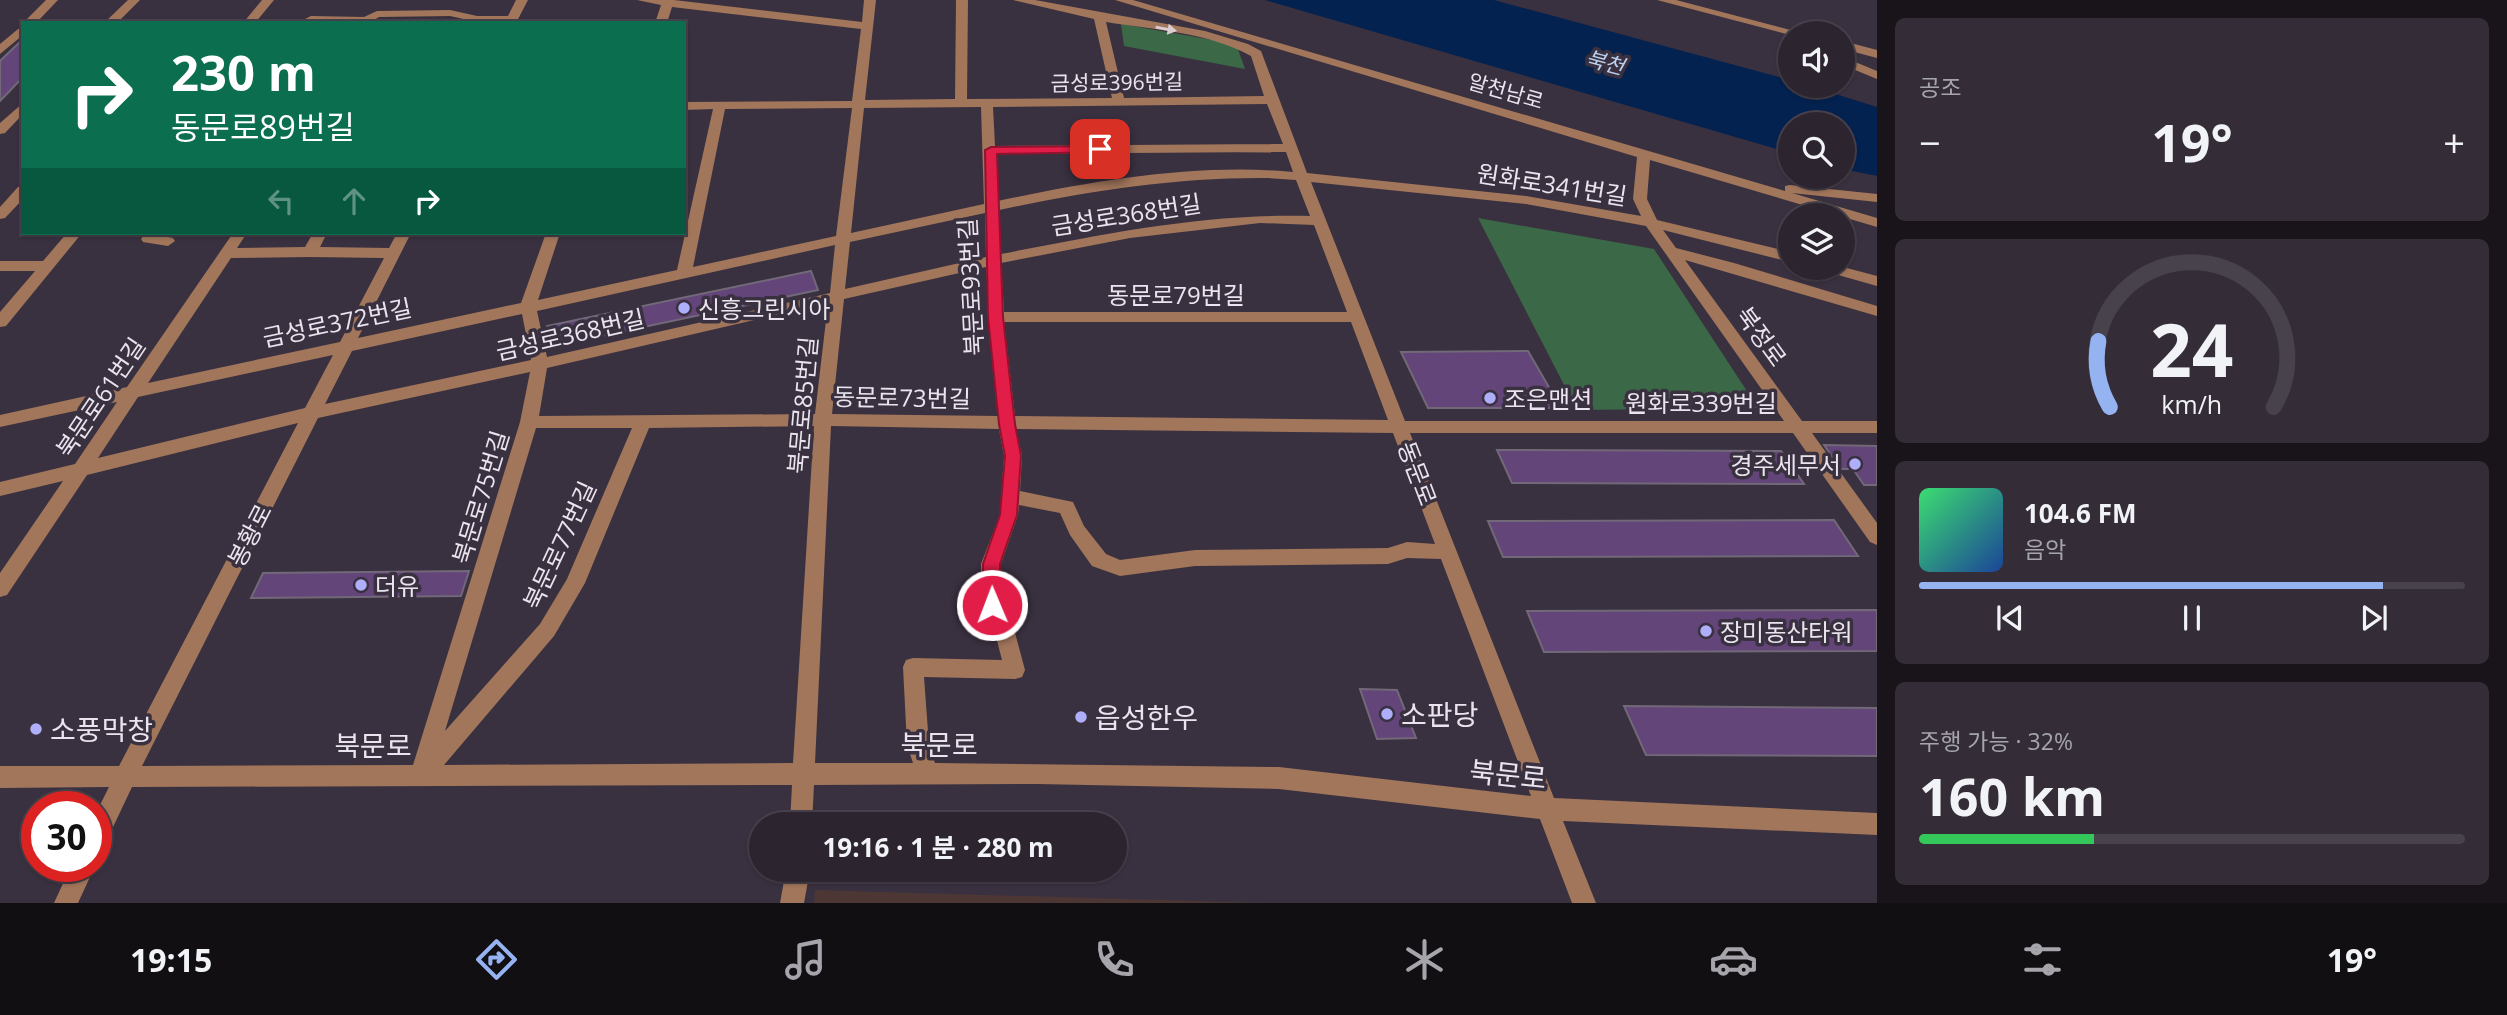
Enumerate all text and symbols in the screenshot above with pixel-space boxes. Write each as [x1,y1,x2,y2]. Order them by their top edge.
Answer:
map controls [1778,21,1855,280]
button: sound [1778,21,1855,98]
one-way arrow [1155,24,1177,35]
text: 230 m [171,39,316,105]
water label: 북천 [1583,43,1630,81]
icon: right [56,49,147,140]
street label: 금성로396번길 [1050,67,1184,97]
street label: 알천남로 [1465,67,1547,115]
text: 공조 [1919,71,1961,103]
text: 동문로89번길 [171,105,355,148]
text: 19° [2151,106,2233,177]
button: search [1778,112,1855,189]
text: − [1919,116,1941,168]
text: + [2443,116,2465,168]
pin [1070,119,1130,179]
icon: arrive [1081,130,1119,168]
street label: 원화로341번길 [1475,156,1629,212]
icon: left [262,182,300,220]
icon: ahead [335,182,373,220]
icon: right [408,182,446,220]
street label: 금성로368번길 [1049,186,1203,242]
button: layers [1778,203,1855,280]
street label: 북문로93번길 [950,217,990,357]
street label: 동문로79번길 [1107,278,1245,311]
street label: 금성로372번길 [259,290,415,354]
place label: 신흥그린시아 [698,292,830,325]
text: 24 [2150,299,2234,398]
marker: 신흥그린시아 [676,300,692,316]
street label: 북정로 [1729,300,1795,372]
street label: 금성로368번길 [492,301,648,367]
street label: 북문로61번길 [48,331,152,463]
street label: 북문로85번길 [780,335,824,475]
street label: 동문로73번길 [833,379,971,415]
place label: 조은맨션 [1504,382,1592,415]
street label: 원화로339번길 [1625,386,1777,419]
text: km/h [2162,387,2222,421]
marker: 조은맨션 [1482,390,1498,406]
street label: 북문로75번길 [444,426,516,568]
street label: 동문로 [1391,436,1445,510]
place label: 경주세무서 [1731,448,1841,481]
marker: 경주세무서 [1847,456,1863,472]
street label: 북문로77번길 [515,476,603,614]
text: 104.6 FM [2024,495,2136,531]
street label: 봉황로 [219,498,279,572]
text: 음악 [2024,533,2066,565]
position arrow [955,568,1029,642]
place label: 더유 [375,569,419,602]
marker: 더유 [353,577,369,593]
icon: previous [1991,599,2029,637]
icon: pause [2173,599,2211,637]
icon: next [2355,599,2393,637]
place label: 장미동산타워 [1720,615,1852,648]
marker: 장미동산타워 [1698,623,1714,639]
place label: 소판당 [1401,695,1478,733]
place label: 읍성한우 [1095,698,1198,736]
marker: 소판당 [1379,706,1395,722]
marker: 읍성한우 [1073,709,1089,725]
place label: 소풍막창 [50,710,153,748]
marker: 소풍막창 [28,721,44,737]
street label: 북문로 [900,725,978,763]
text: 주행 가능 · 32% [1919,725,2073,757]
street label: 북문로 [334,726,412,764]
street label: 북문로 [1468,751,1548,797]
text: 160 km [1919,760,2105,831]
speed limit sign: 30 [21,791,112,882]
text: 19:16 · 1 분 · 280 m [822,829,1054,865]
icon: directions [472,935,521,984]
icon: music [781,935,830,984]
icon: phone [1090,935,1139,984]
icon: climate [1400,935,1449,984]
icon: car [1709,935,1758,984]
icon: filters [2018,935,2067,984]
text: 19:15 [130,938,212,981]
text: 19° [2327,938,2377,981]

